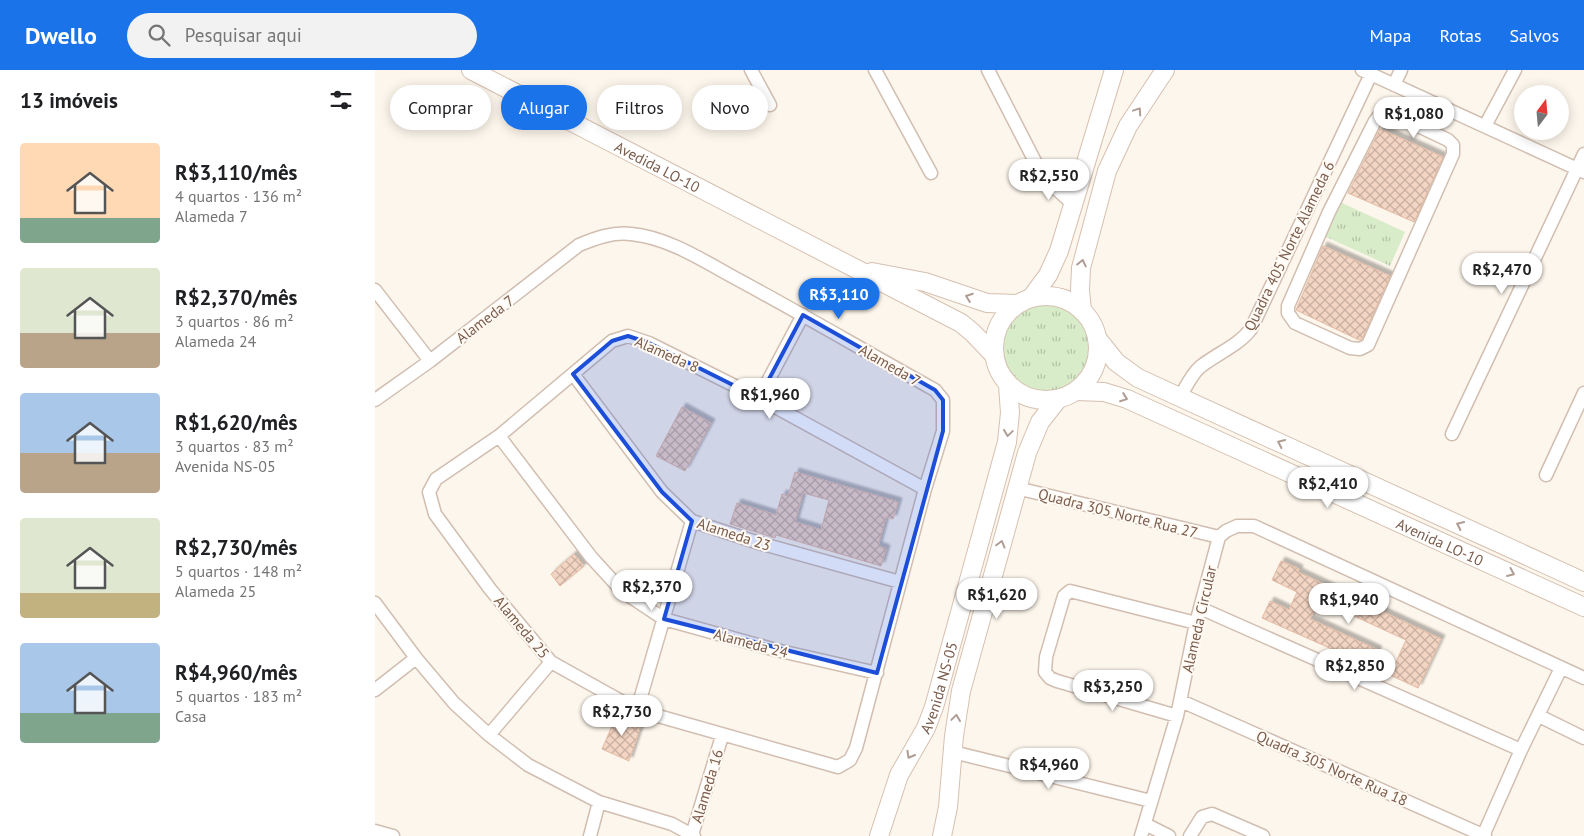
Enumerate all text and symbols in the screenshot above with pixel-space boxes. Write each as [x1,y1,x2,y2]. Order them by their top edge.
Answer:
search box [127,13,477,58]
text: Dwello [25,20,97,51]
icon: search [145,21,173,49]
text: Pesquisar aqui [185,23,302,47]
text: Mapa [1370,24,1411,47]
text: Rotas [1439,24,1482,47]
text: Salvos [1510,24,1559,47]
chip: Comprar [390,85,491,130]
chip: Alugar [501,85,587,130]
chip: Filtros [597,85,682,130]
chip: Novo [692,85,768,130]
north arrow [1514,85,1569,140]
map controls [1514,85,1569,140]
icon: filters [327,86,355,114]
text: 13 imóveis [20,87,118,114]
pin: R$1,080 [1368,97,1460,139]
text: R$1,080 [1384,103,1444,123]
one-way arrow [1131,108,1141,117]
street label: Avedida LO-10 [612,136,703,196]
pin: R$2,550 [1003,158,1095,201]
street label: Quadra 405 Norte Alameda 6 [1240,158,1338,334]
text: R$3,110/mês [175,159,297,186]
icon: home [60,163,120,223]
text: R$2,550 [1019,165,1079,185]
text: 4 quartos · 136 m² [175,186,302,206]
text: Alameda 7 [175,206,248,226]
pin: R$2,470 [1456,252,1548,295]
one-way arrow [1076,258,1086,267]
text: R$2,470 [1472,259,1532,279]
pin: R$3,110 [793,278,885,320]
text: R$2,370/mês [175,284,297,311]
text: R$3,110 [809,284,869,304]
icon: home [60,288,120,348]
street label: Alameda 7 [452,291,518,347]
one-way arrow [966,293,974,303]
text: 3 quartos · 86 m² [175,311,293,331]
text: Alameda 24 [175,331,256,351]
street label: Alameda 8 [632,331,702,377]
street label: Alameda 7 [856,340,924,390]
pin: R$1,960 [724,378,816,420]
text: R$1,960 [740,384,800,404]
one-way arrow [1119,392,1127,402]
text: R$1,620/mês [175,409,297,436]
icon: home [60,413,120,473]
one-way arrow [1004,429,1014,438]
text: 3 quartos · 83 m² [175,436,293,456]
one-way arrow [1277,438,1286,449]
text: Avenida NS-05 [175,456,276,476]
pin: R$2,410 [1282,466,1374,509]
text: R$2,410 [1298,473,1358,493]
street label: Quadra 305 Norte Rua 27 [1036,484,1200,542]
street label: Alameda 23 [695,513,773,555]
street label: Avenida LO-10 [1394,513,1487,570]
one-way arrow [1456,521,1465,531]
text: R$2,730/mês [175,534,297,561]
icon: home [60,538,120,598]
one-way arrow [995,540,1006,549]
text: 5 quartos · 148 m² [175,561,302,581]
street label: Alameda Circular [1177,564,1221,674]
one-way arrow [1506,567,1515,578]
pin: R$2,370 [606,570,698,612]
text: R$2,370 [622,576,682,596]
pin: R$1,620 [951,578,1043,620]
text: Alameda 25 [175,581,256,601]
pin: R$1,940 [1303,582,1395,625]
text: R$1,620 [967,584,1027,604]
text: R$1,940 [1319,589,1379,609]
street label: Alameda 25 [490,592,554,662]
street label: Alameda 24 [712,624,790,662]
street label: Avenida NS-05 [915,639,961,737]
pin: R$2,850 [1309,648,1401,691]
text: R$2,850 [1325,655,1385,675]
text: R$4,960/mês [175,659,297,686]
icon: home [60,663,120,723]
pin: R$3,250 [1067,670,1159,712]
text: R$3,250 [1083,676,1143,696]
text: 5 quartos · 183 m² [175,686,302,706]
pin: R$2,730 [576,694,668,737]
text: R$2,730 [592,701,652,721]
text: Casa [175,706,206,726]
one-way arrow [951,714,961,723]
street label: Quadra 305 Norte Rua 18 [1253,726,1411,810]
street label: Alameda 16 [687,747,727,825]
pin: R$4,960 [1003,748,1095,790]
one-way arrow [907,750,917,759]
text: R$4,960 [1019,754,1079,774]

